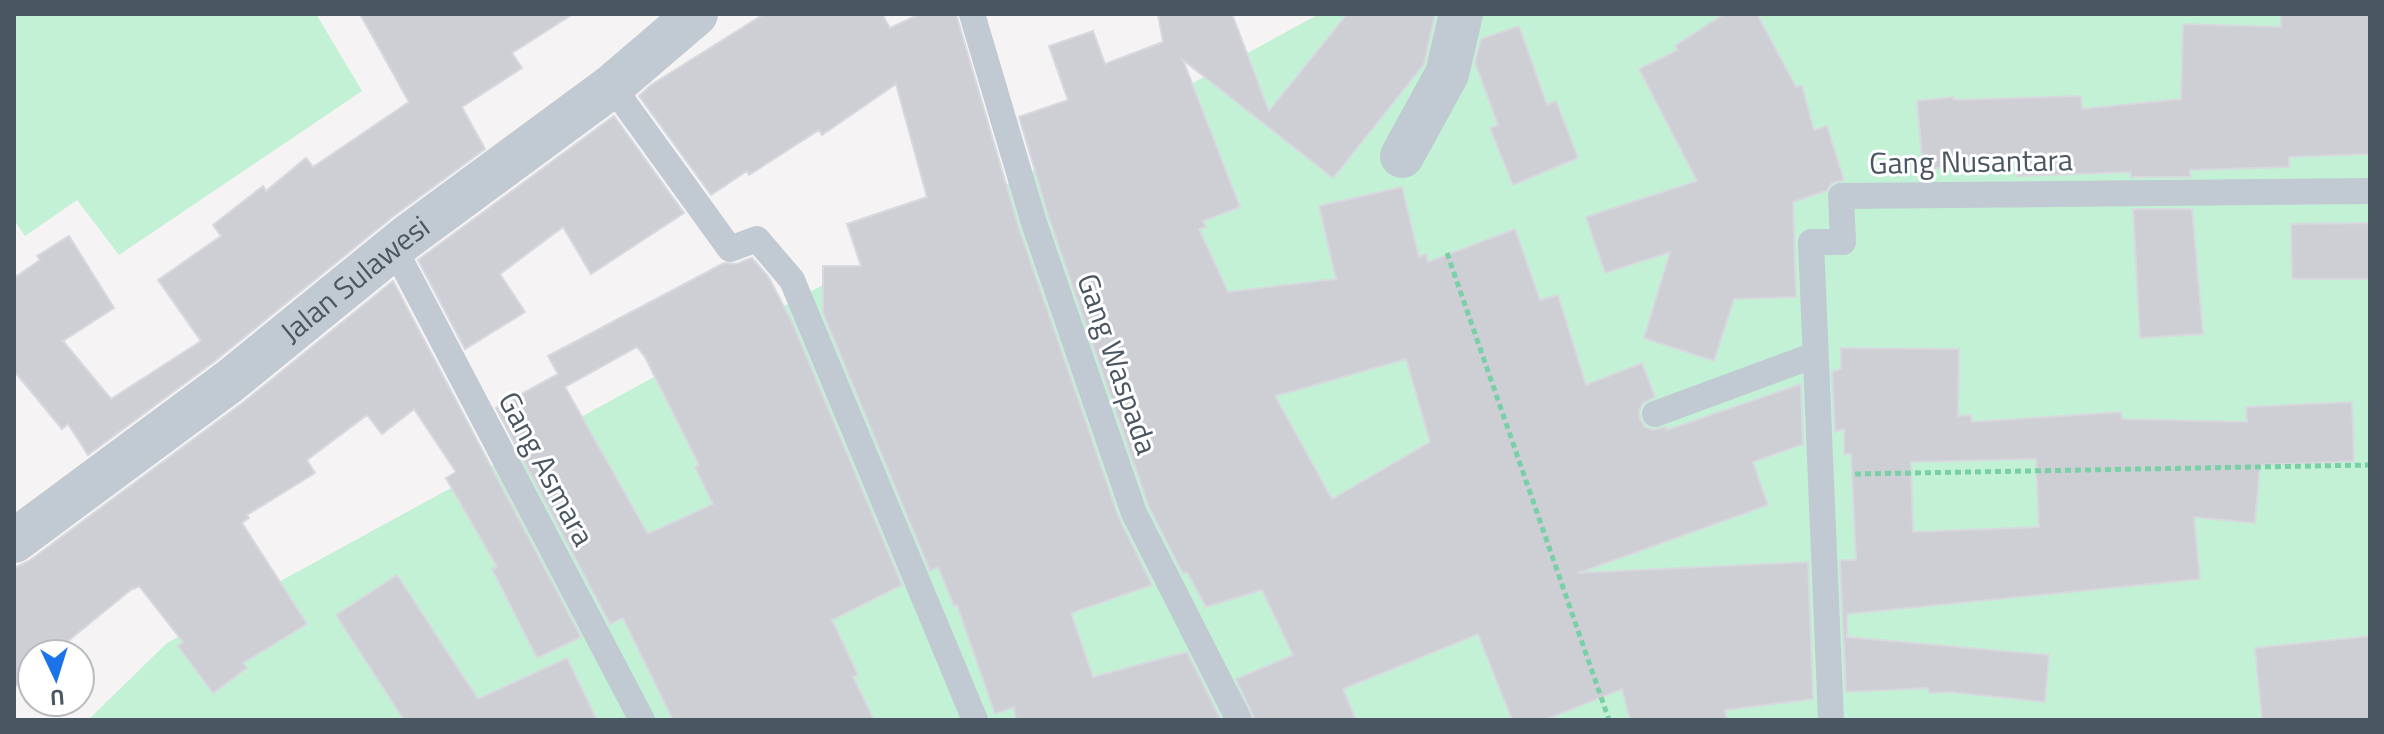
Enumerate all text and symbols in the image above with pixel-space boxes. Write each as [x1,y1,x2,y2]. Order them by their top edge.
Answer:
street label: Gang Nusantara [1869,136,2073,186]
street label: Jalan Sulawesi [270,204,439,353]
street label: Gang Waspada [1066,267,1170,460]
street label: Gang Asmara [487,383,607,554]
north arrow [16,638,96,718]
text: U [49,680,66,715]

